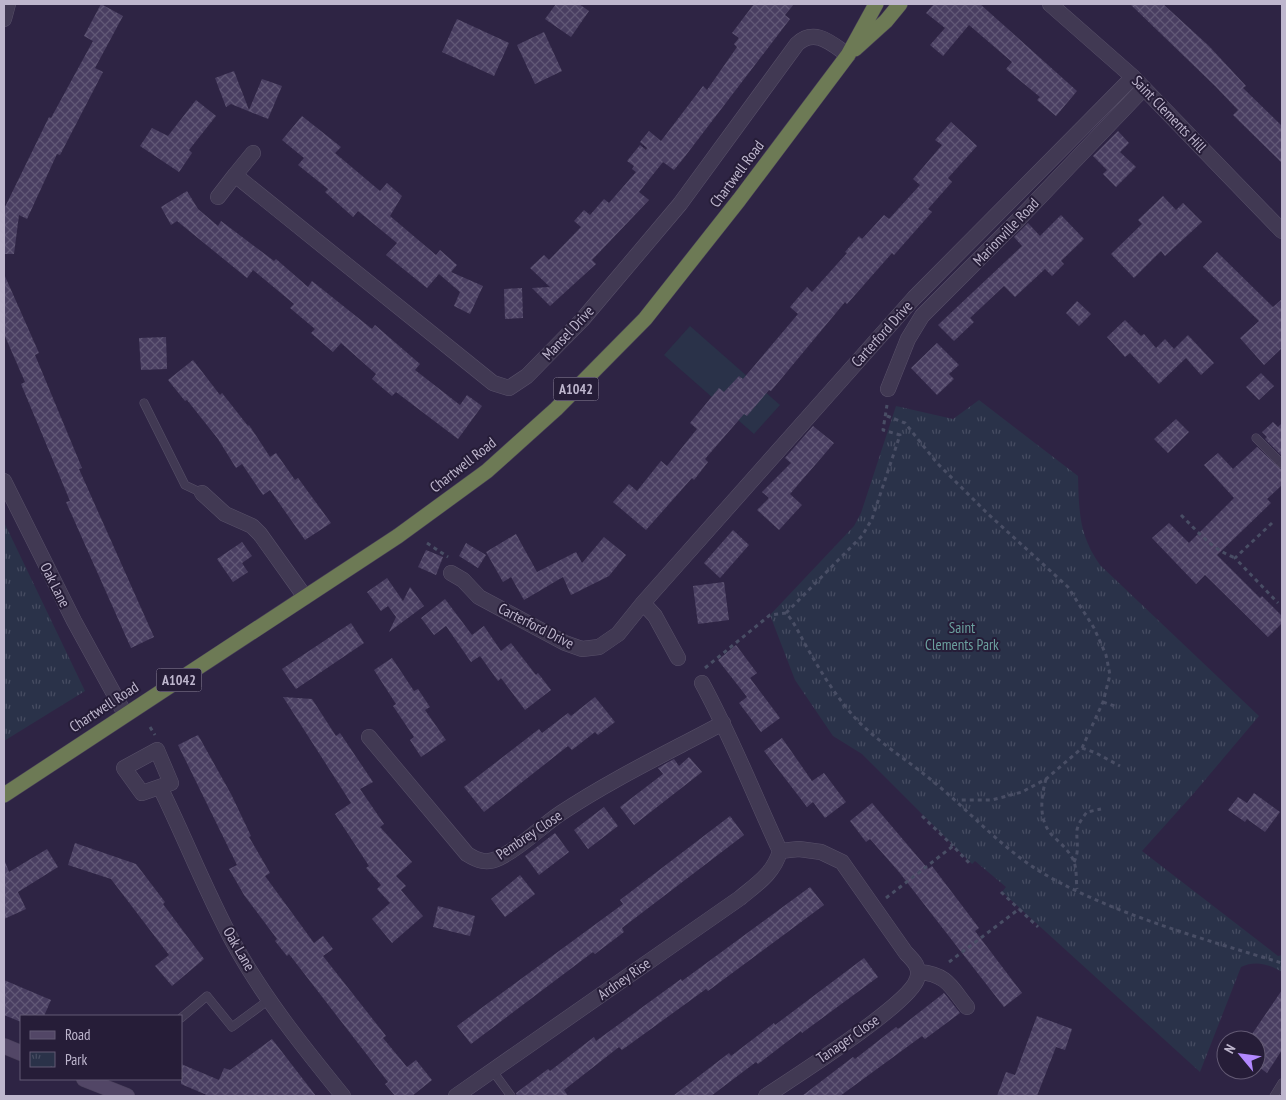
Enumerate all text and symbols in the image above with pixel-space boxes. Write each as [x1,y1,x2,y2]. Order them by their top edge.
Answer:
street label: Saint Clements Hill [1128,71,1211,156]
street label: Chartwell Road [705,137,768,211]
street label: Marionville Road [969,194,1043,270]
street label: Carterford Drive [847,297,916,371]
street label: Mansel Drive [538,302,598,364]
road number: A1042 [554,378,598,400]
street label: Chartwell Road [426,433,500,496]
street label: Oak Lane [36,559,75,610]
street label: Carterford Drive [495,598,577,653]
park label: Saint Clements Park [925,618,999,654]
road number: A1042 [156,668,202,692]
street label: Chartwell Road [66,677,142,736]
street label: Pembrey Close [492,806,565,864]
street label: Oak Lane [219,923,260,974]
street label: Ardney Rise [594,954,654,1004]
street label: Tanager Close [813,1010,883,1067]
legend [20,1015,182,1080]
text: Road [65,1025,91,1044]
north arrow [1216,1030,1266,1080]
text: N [1220,1041,1239,1056]
text: Park [65,1050,87,1069]

